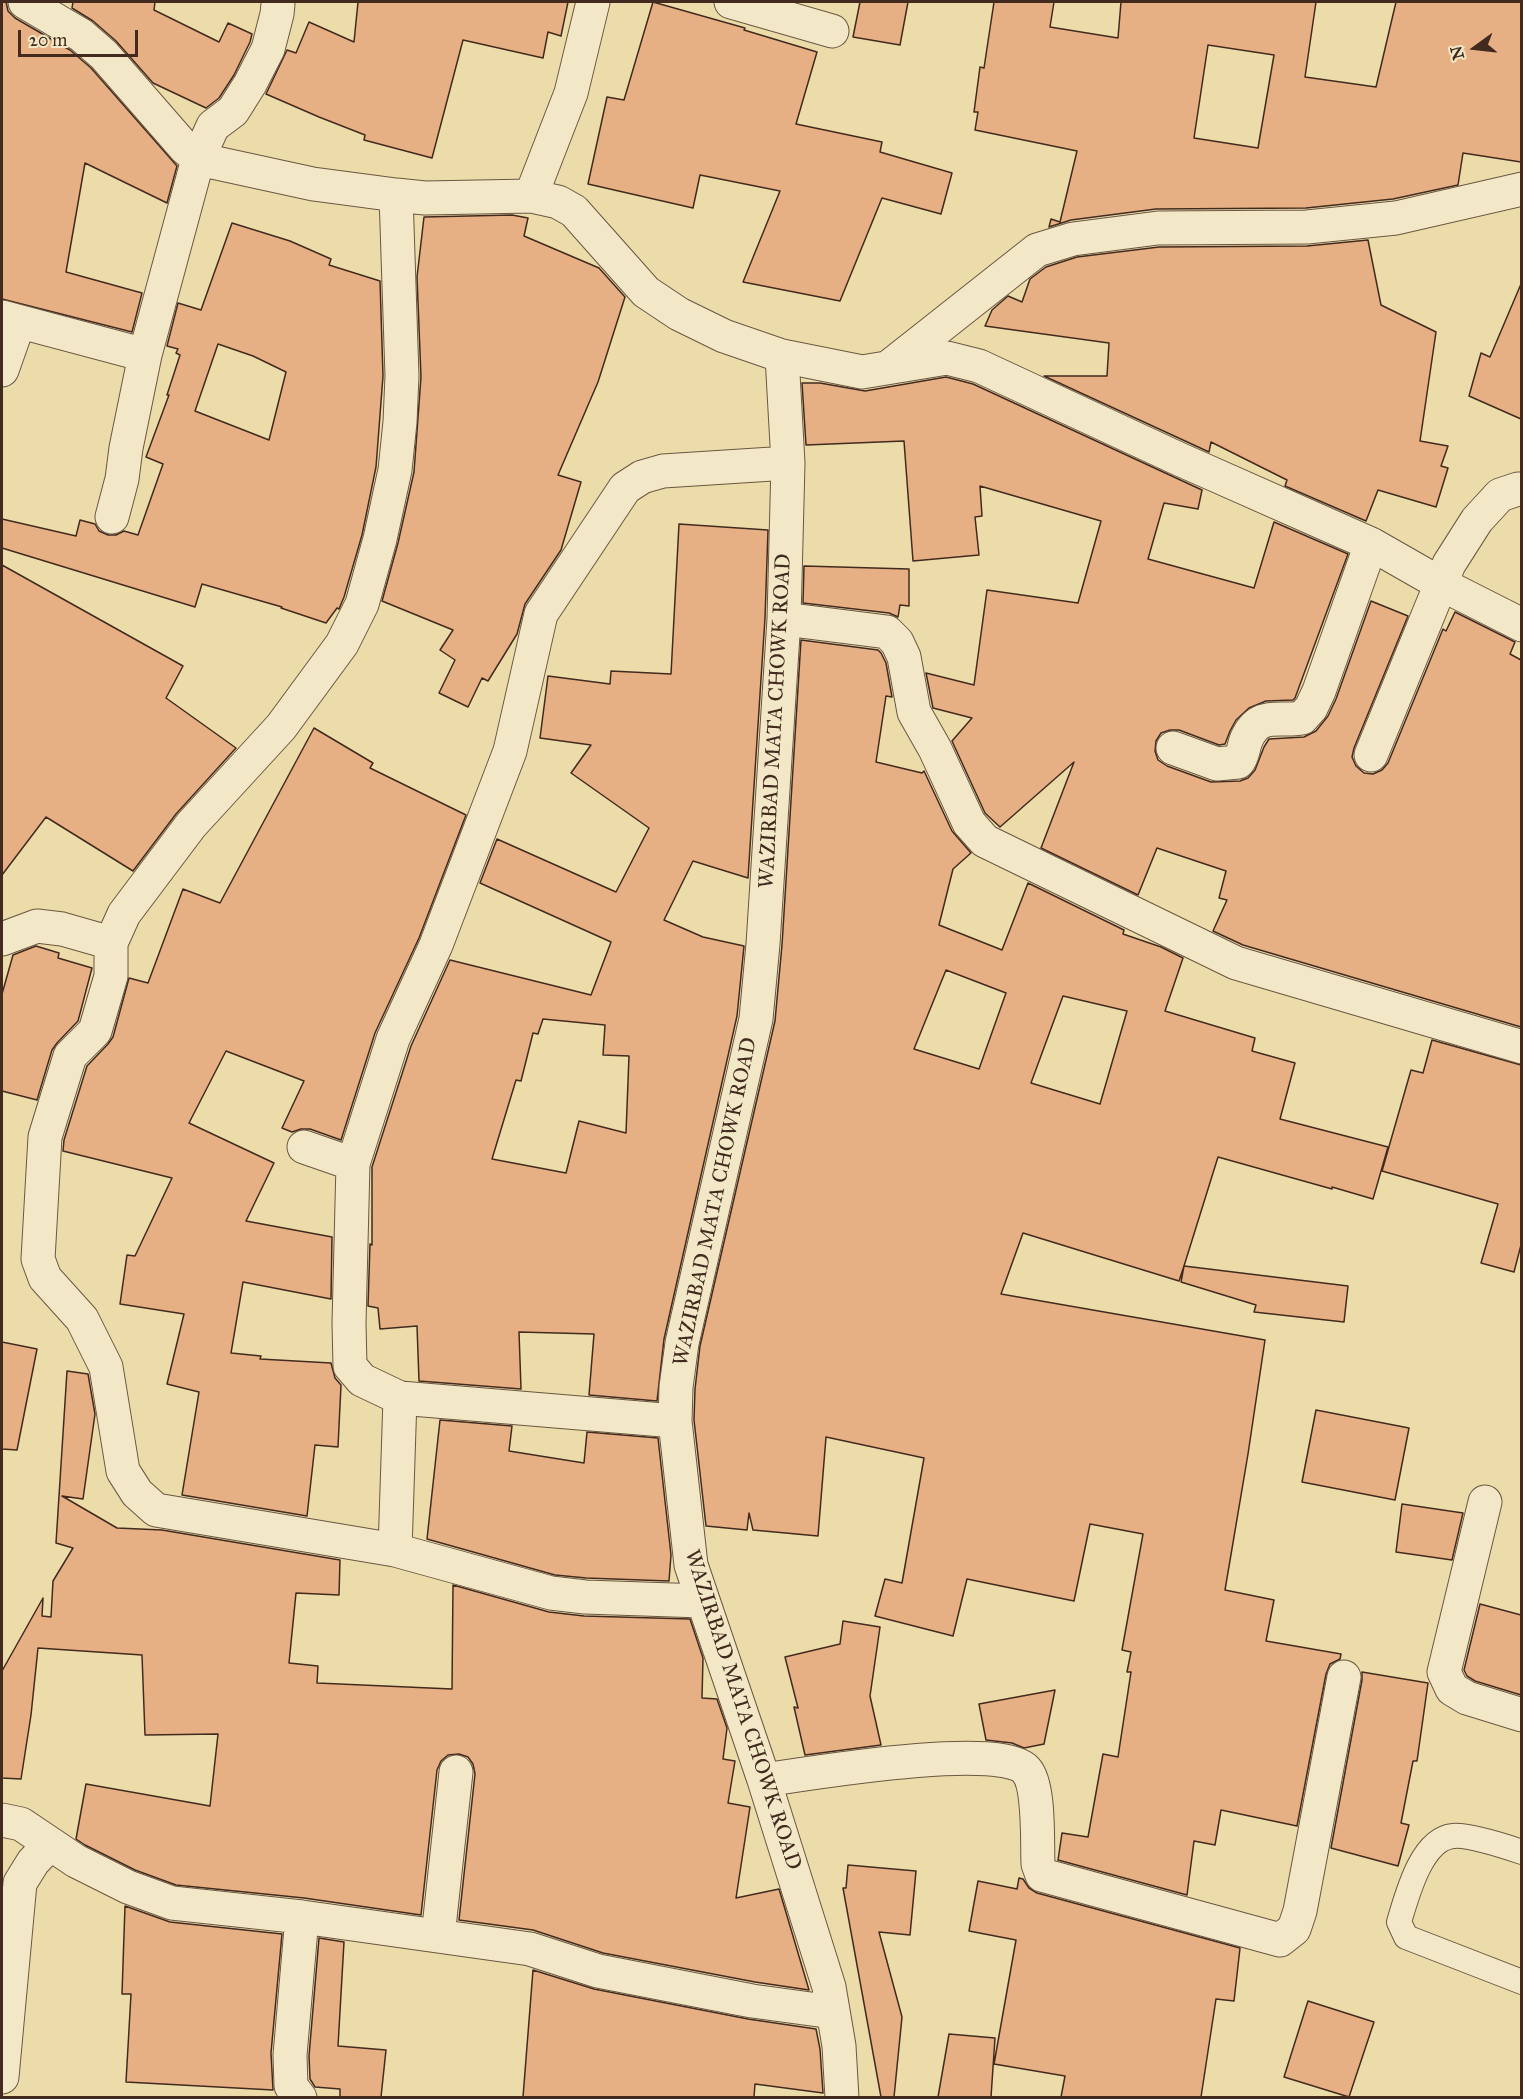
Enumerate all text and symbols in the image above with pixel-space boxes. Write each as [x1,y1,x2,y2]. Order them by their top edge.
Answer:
scale bar [21,18,141,56]
north arrow [1445,18,1505,78]
text: 20 m [29,29,67,51]
text: N [1446,44,1468,62]
street label: WAZIRBAD MATA CHOWK ROAD [755,553,797,889]
street label: WAZIRBAD MATA CHOWK ROAD [669,1035,763,1369]
street label: WAZIRBAD MATA CHOWK ROAD [678,1547,806,1873]

